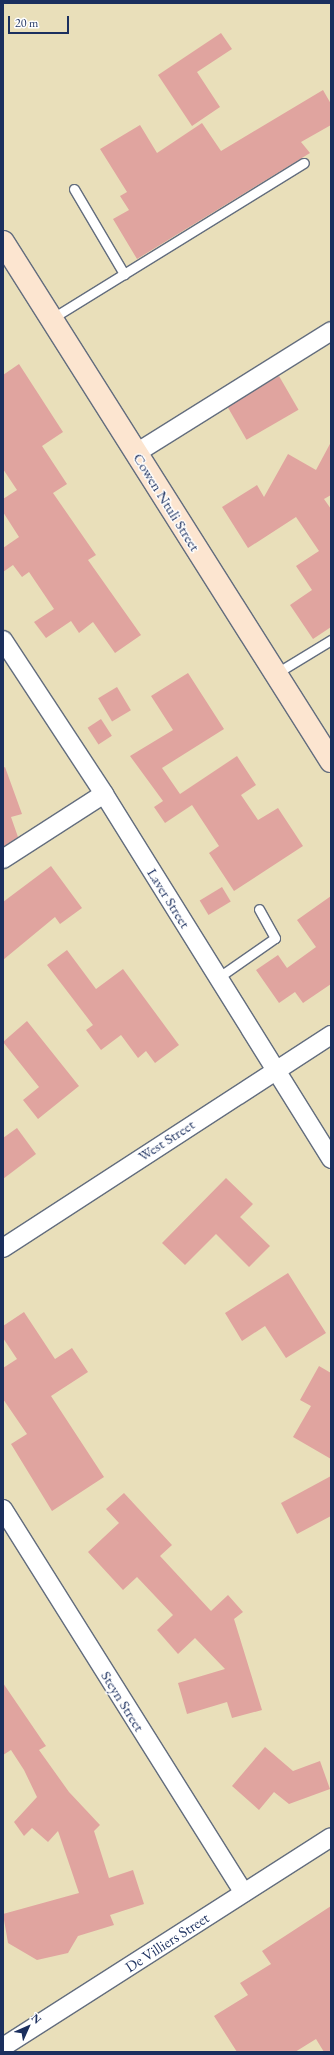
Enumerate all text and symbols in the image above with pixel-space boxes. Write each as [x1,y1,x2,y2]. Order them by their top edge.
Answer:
scale bar [10,8,71,34]
text: 20 m [15,15,38,31]
street label: Cowen Ntuli Street [130,450,204,554]
street label: Laver Street [143,865,195,931]
street label: West Street [134,1115,198,1165]
street label: Steyn Street [97,1667,149,1735]
street label: De Villiers Street [122,1908,212,1976]
north arrow [8,2007,48,2047]
text: N [28,2010,45,2027]

